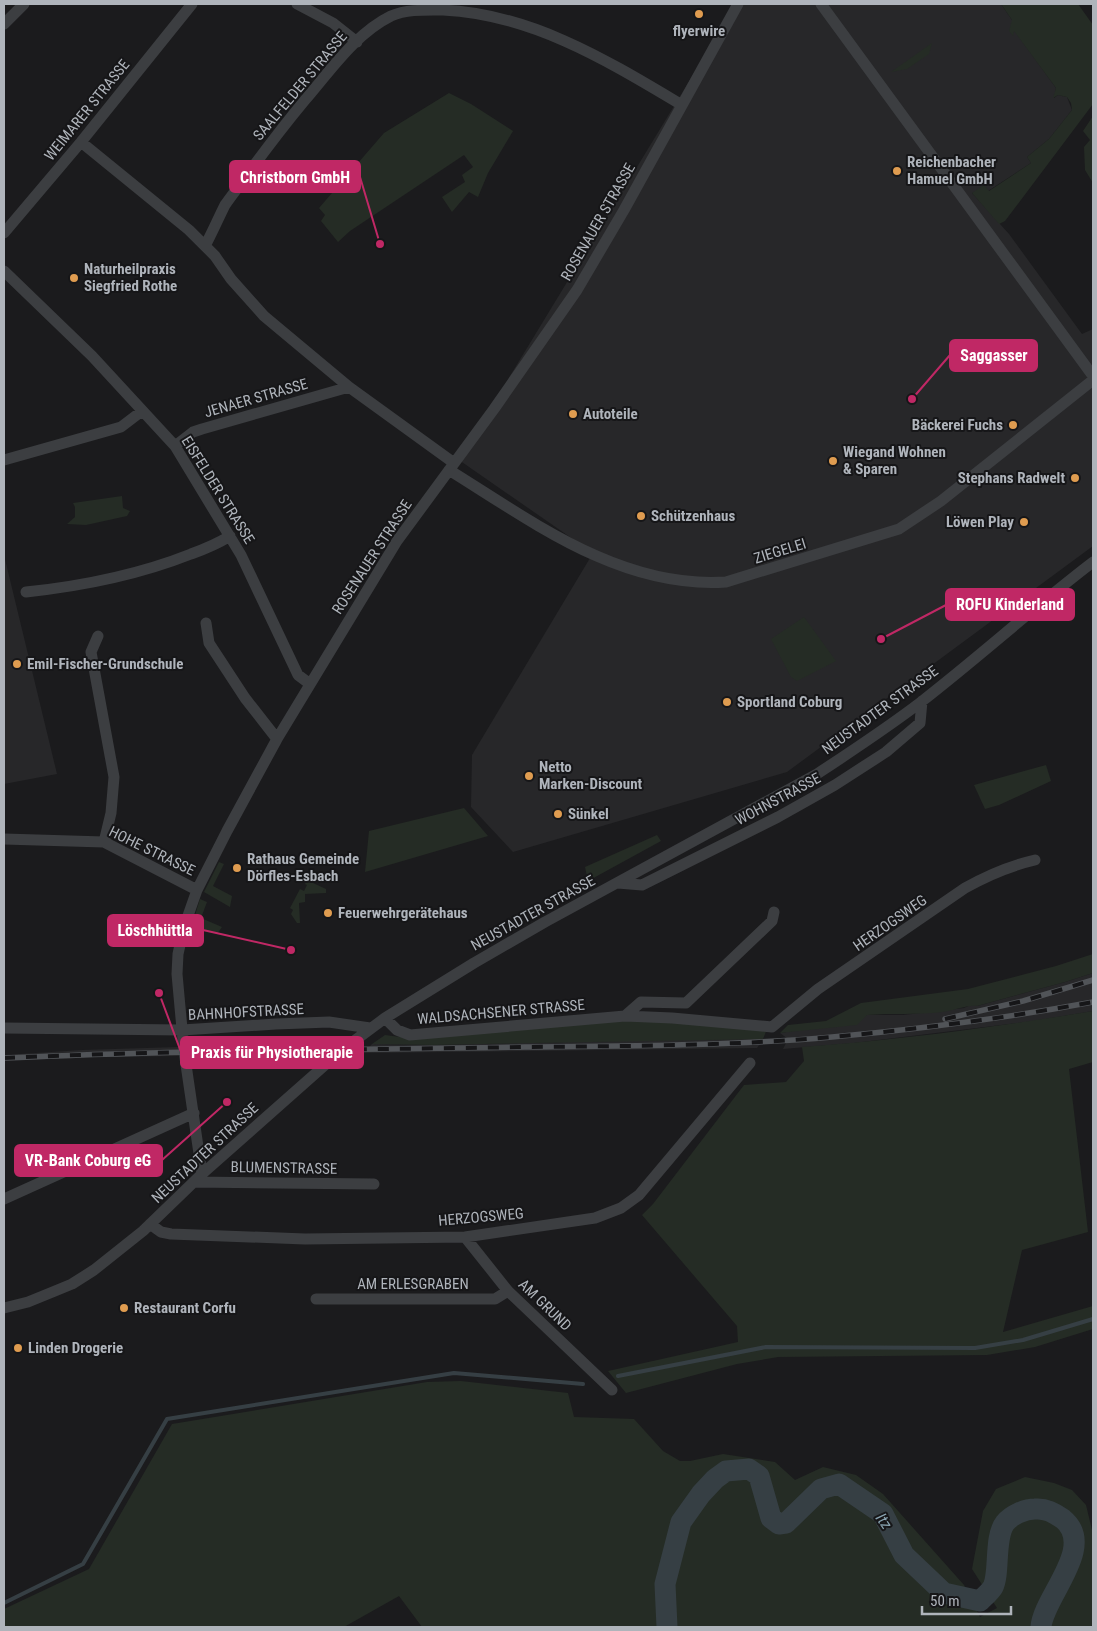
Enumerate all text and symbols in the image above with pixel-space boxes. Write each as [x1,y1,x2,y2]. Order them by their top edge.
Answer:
marker: flyerwire [693,8,705,20]
place label: flyerwire [673,22,725,40]
street label: SAALFELDER STRASSE [249,28,351,144]
street label: WEIMARER STRASSE [41,56,133,164]
place label: Reichenbacher Hamuel GmbH [907,153,996,188]
street label: ROSENAUER STRASSE [557,160,639,284]
callout: Christborn GmbH [230,161,360,192]
marker: Reichenbacher Hamuel GmbH [891,165,903,177]
text: Christborn GmbH [240,168,350,187]
place label: Naturheilpraxis Siegfried Rothe [84,260,177,295]
marker: Naturheilpraxis Siegfried Rothe [68,272,80,284]
callout: Saggasser [950,340,1037,371]
text: Saggasser [960,346,1028,365]
street label: JENAER STRASSE [202,375,310,421]
place label: Autoteile [583,405,638,423]
marker: Autoteile [567,408,579,420]
place label: Bäckerei Fuchs [912,416,1003,434]
marker: Bäckerei Fuchs [1007,419,1019,431]
street label: EISFELDER STRASSE [178,433,258,547]
place label: Wiegand Wohnen & Sparen [843,443,946,478]
marker: Wiegand Wohnen & Sparen [827,455,839,467]
place label: Stephans Radwelt [958,469,1065,487]
marker: Stephans Radwelt [1069,472,1081,484]
street label: ROSENAUER STRASSE [328,496,416,618]
place label: Schützenhaus [651,507,735,525]
marker: Schützenhaus [635,510,647,522]
place label: Löwen Play [946,513,1014,531]
marker: Löwen Play [1018,516,1030,528]
street label: ZIEGELEI [752,535,808,567]
callout: ROFU Kinderland [946,589,1074,620]
text: ROFU Kinderland [956,595,1064,614]
place label: Emil-Fischer-Grundschule [27,655,183,673]
marker: Emil-Fischer-Grundschule [11,658,23,670]
street label: NEUSTADTER STRASSE [818,662,942,758]
place label: Sportland Coburg [737,693,842,711]
marker: Sportland Coburg [721,696,733,708]
place label: Netto Marken-Discount [539,758,643,793]
street label: WOHNSTRASSE [732,769,824,829]
marker: Netto Marken-Discount [523,770,535,782]
place label: Sünkel [568,805,609,823]
marker: Sünkel [552,808,564,820]
street label: HOHE STRASSE [106,822,198,880]
place label: Rathaus Gemeinde Dörfles-Esbach [247,850,359,885]
marker: Rathaus Gemeinde Dörfles-Esbach [231,862,243,874]
street label: NEUSTADTER STRASSE [468,871,598,955]
street label: HERZOGSWEG [850,891,930,955]
place label: Feuerwehrgerätehaus [338,904,468,922]
marker: Feuerwehrgerätehaus [322,907,334,919]
callout: Löschhüttla [108,915,203,946]
text: Löschhüttla [117,921,193,940]
street label: WALDSACHSENER STRASSE [416,996,586,1028]
street label: BAHNHOFSTRASSE [188,1000,304,1024]
callout: Praxis für Physiotherapie [181,1037,363,1068]
text: Praxis für Physiotherapie [191,1043,353,1062]
street label: NEUSTADTER STRASSE [148,1099,262,1207]
callout: VR-Bank Coburg eG [15,1145,162,1176]
text: VR-Bank Coburg eG [25,1151,151,1170]
street label: BLUMENSTRASSE [231,1158,337,1178]
street label: HERZOGSWEG [437,1204,525,1230]
street label: AM ERLESGRABEN [357,1275,469,1293]
street label: AM GRUND [515,1275,575,1335]
place label: Restaurant Corfu [134,1299,236,1317]
marker: Restaurant Corfu [118,1302,130,1314]
place label: Linden Drogerie [28,1339,123,1357]
marker: Linden Drogerie [12,1342,24,1354]
water label: Itz [872,1509,896,1533]
scale bar [922,1584,1011,1616]
text: 50 m [930,1592,960,1610]

